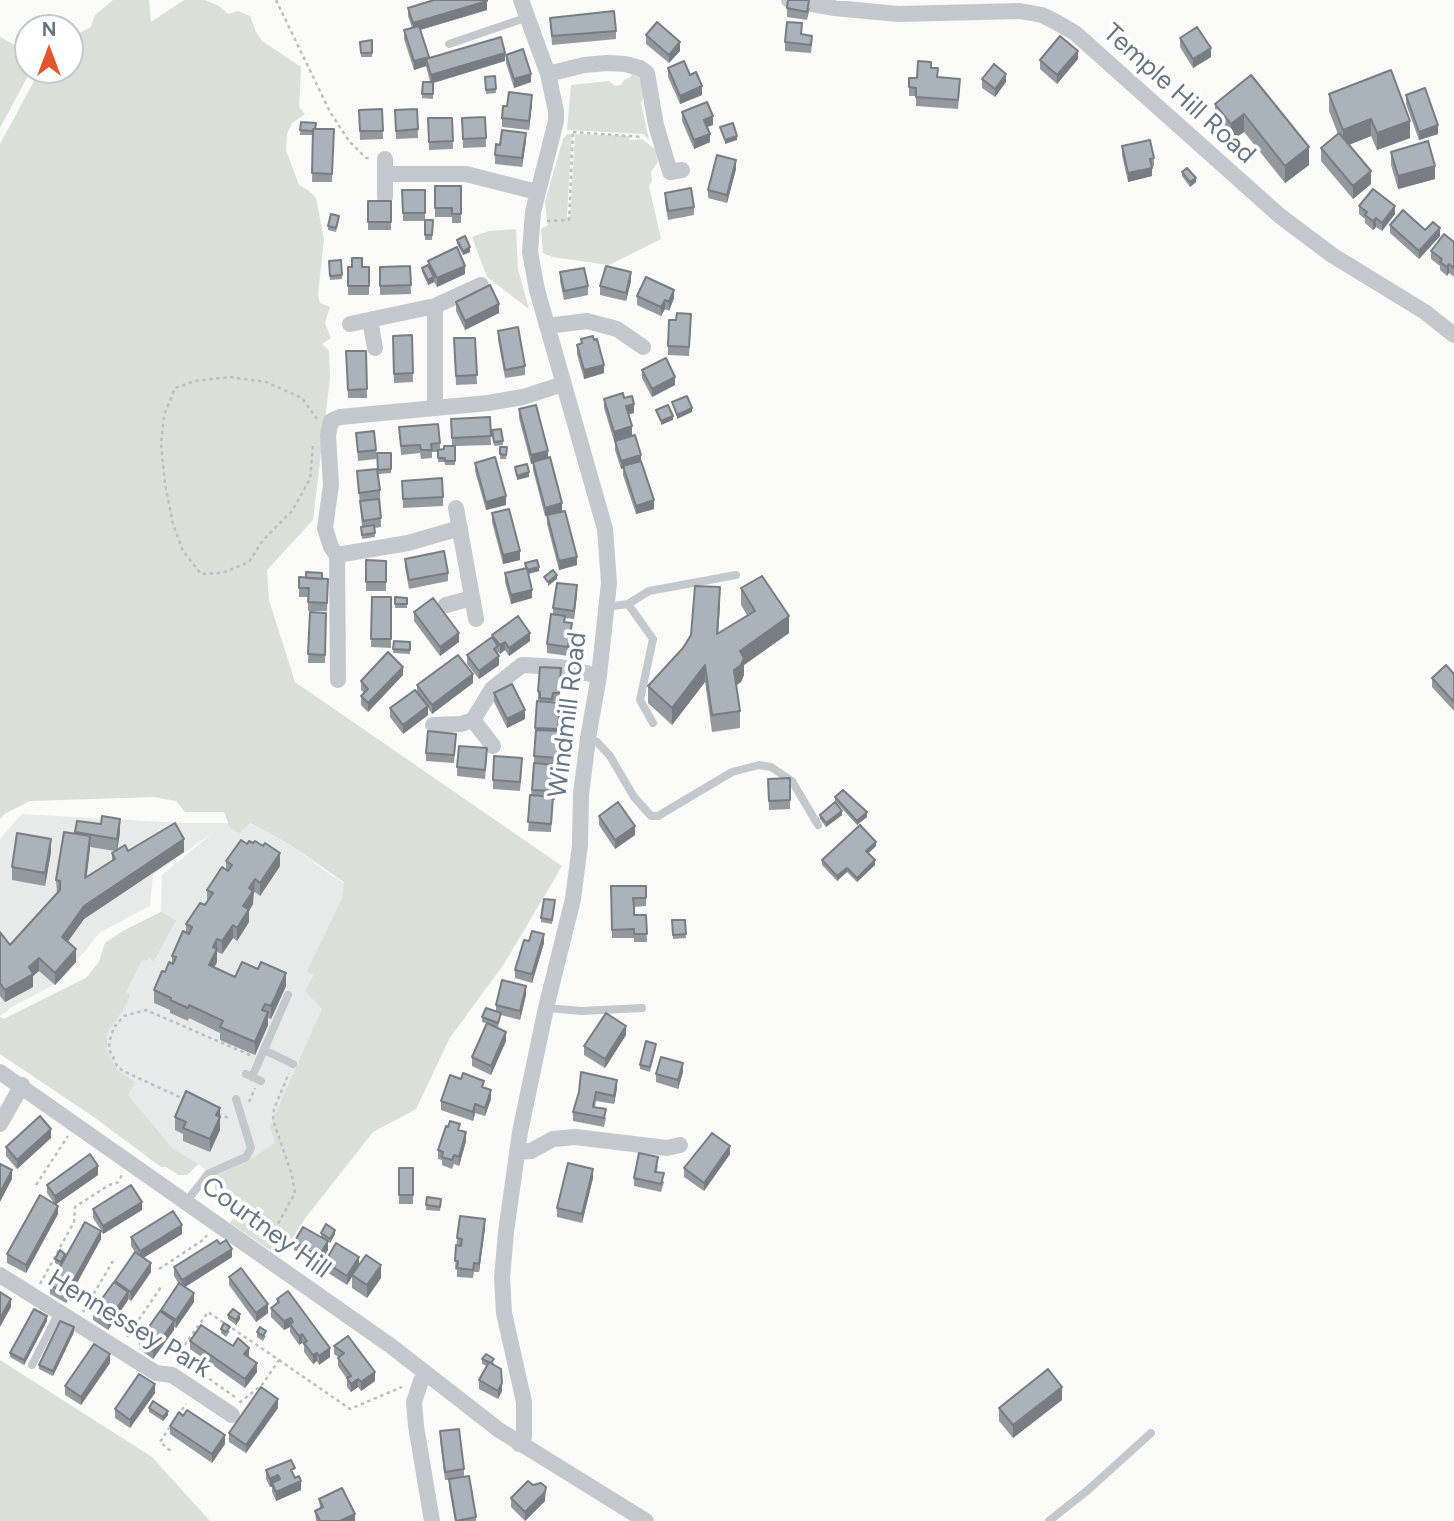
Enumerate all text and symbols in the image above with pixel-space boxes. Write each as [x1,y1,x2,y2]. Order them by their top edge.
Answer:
north arrow [14,14,84,84]
street label: Temple Hill Road [1096,17,1262,171]
text: N [42,18,56,41]
street label: Windmill Road [542,630,594,800]
street label: Courtney Hill [195,1171,337,1285]
street label: Hennessey Park [42,1263,216,1385]

